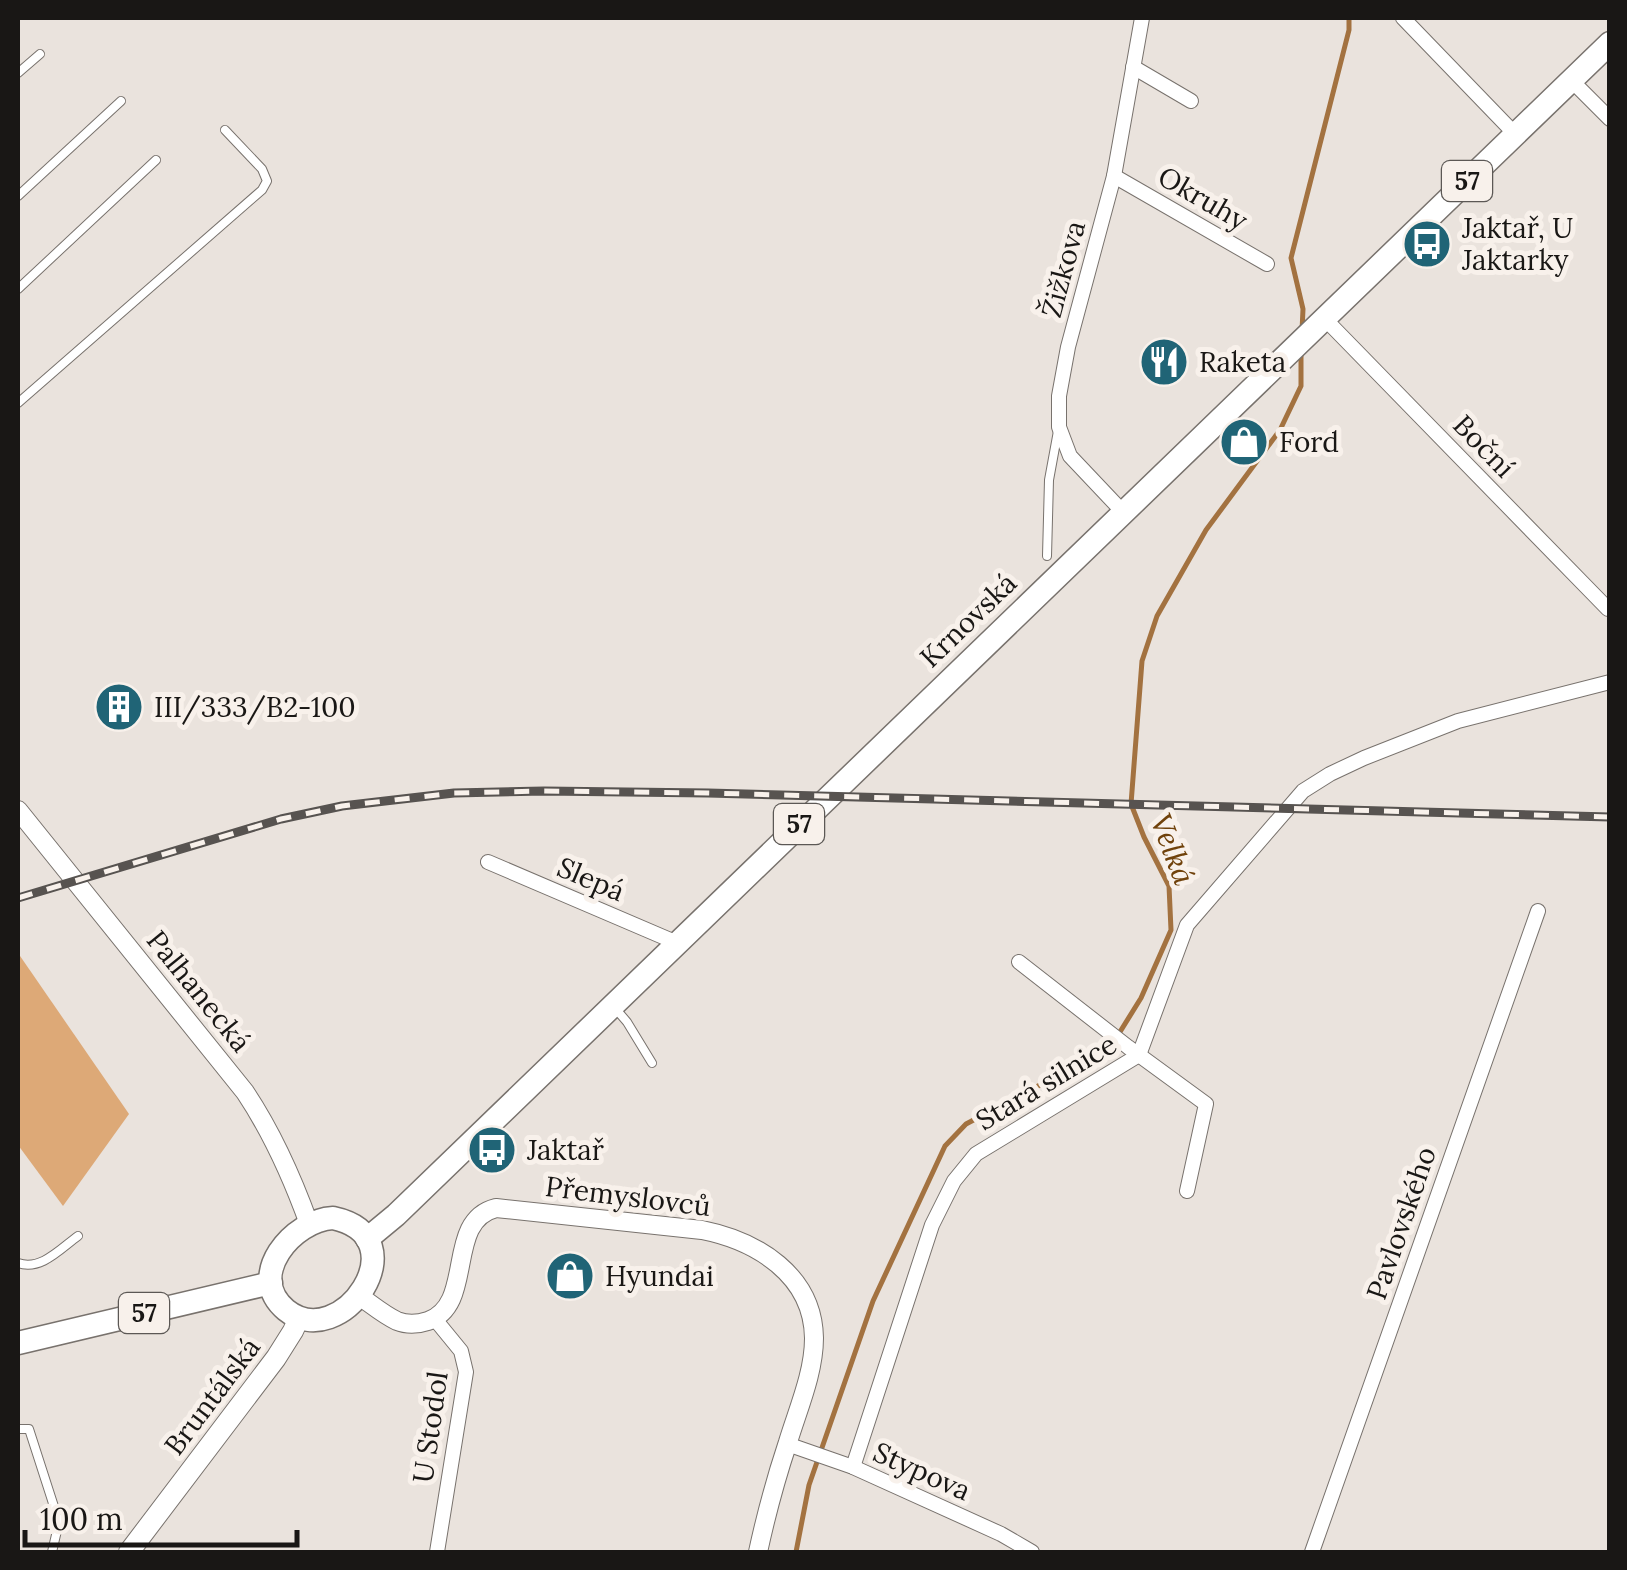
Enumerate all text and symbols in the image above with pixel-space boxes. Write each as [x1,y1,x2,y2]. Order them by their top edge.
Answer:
street label: Okruhy [1152,158,1254,238]
road number: 57 [1442,161,1492,201]
place label: Jaktař, U Jaktarky [1461,210,1573,278]
street label: Žižkova [1033,217,1093,321]
bus stop icon: Jaktař, U Jaktarky [1401,218,1453,270]
restaurant icon: Raketa [1138,336,1190,388]
place label: Raketa [1199,344,1286,380]
street label: Boční [1446,407,1522,485]
shop icon: Ford [1218,416,1270,468]
place label: Ford [1279,424,1339,460]
street label: Krnovská [912,565,1024,675]
building icon: III/333/B2-100 [93,681,145,733]
place label: III/333/B2-100 [154,689,356,725]
road number: 57 [774,804,824,844]
water label: Velká [1142,808,1204,890]
street label: Slepá [552,849,630,909]
street label: Palhanecká [139,923,259,1059]
street label: Stará silnice [969,1026,1123,1138]
bus stop icon: Jaktař [466,1124,518,1176]
place label: Jaktař [526,1132,604,1168]
street label: Pavlovského [1358,1142,1444,1304]
street label: Přemyslovců [543,1168,713,1224]
shop icon: Hyundai [544,1250,596,1302]
place label: Hyundai [605,1258,714,1294]
road number: 57 [119,1293,169,1333]
street label: Bruntálská [156,1330,268,1462]
street label: U Stodol [404,1369,456,1485]
street label: Stypova [868,1434,976,1508]
scale bar [25,1485,298,1547]
text: 100 m [40,1500,123,1538]

